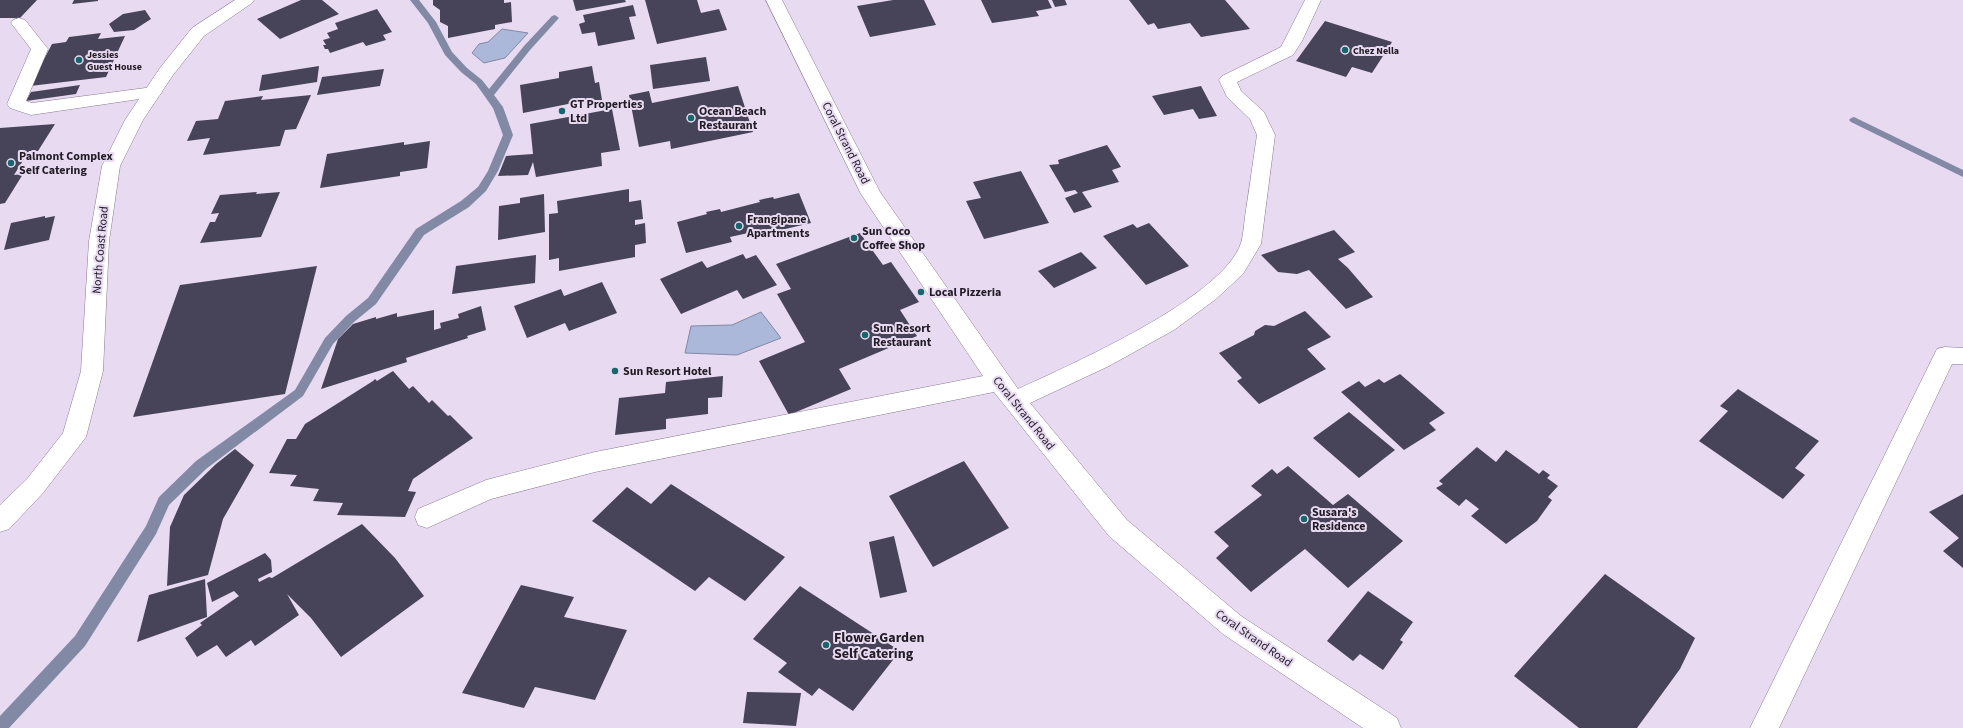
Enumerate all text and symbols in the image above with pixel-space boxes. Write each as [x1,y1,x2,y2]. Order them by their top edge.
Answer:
place label: Chez Nella [1353,44,1399,58]
marker: Chez Nella [1340,45,1350,55]
place label: Jessies Guest House [87,48,142,74]
marker: Jessies Guest House [74,55,84,65]
place label: GT Properties Ltd [570,96,642,127]
street label: Coral Strand Road [817,99,874,187]
place label: Ocean Beach Restaurant [699,103,766,134]
marker: GT Properties Ltd [557,106,567,116]
marker: Ocean Beach Restaurant [686,113,696,123]
place label: Palmont Complex Self Catering [19,148,113,179]
marker: Palmont Complex Self Catering [6,158,16,168]
street label: North Coast Road [88,206,113,294]
place label: Frangipane Apartments [746,211,809,242]
marker: Frangipane Apartments [734,221,744,231]
place label: Sun Coco Coffee Shop [862,223,925,254]
marker: Sun Coco Coffee Shop [849,233,859,243]
place label: Local Pizzeria [929,284,1001,301]
marker: Local Pizzeria [916,287,926,297]
place label: Sun Resort Restaurant [873,320,932,351]
marker: Sun Resort Restaurant [860,330,870,340]
place label: Sun Resort Hotel [623,363,712,380]
marker: Sun Resort Hotel [610,366,620,376]
street label: Coral Strand Road [989,373,1059,454]
place label: Susara's Residence [1312,504,1366,535]
marker: Susara's Residence [1299,514,1309,524]
street label: Coral Strand Road [1212,606,1296,671]
place label: Flower Garden Self Catering [834,628,924,664]
marker: Flower Garden Self Catering [821,640,831,650]

